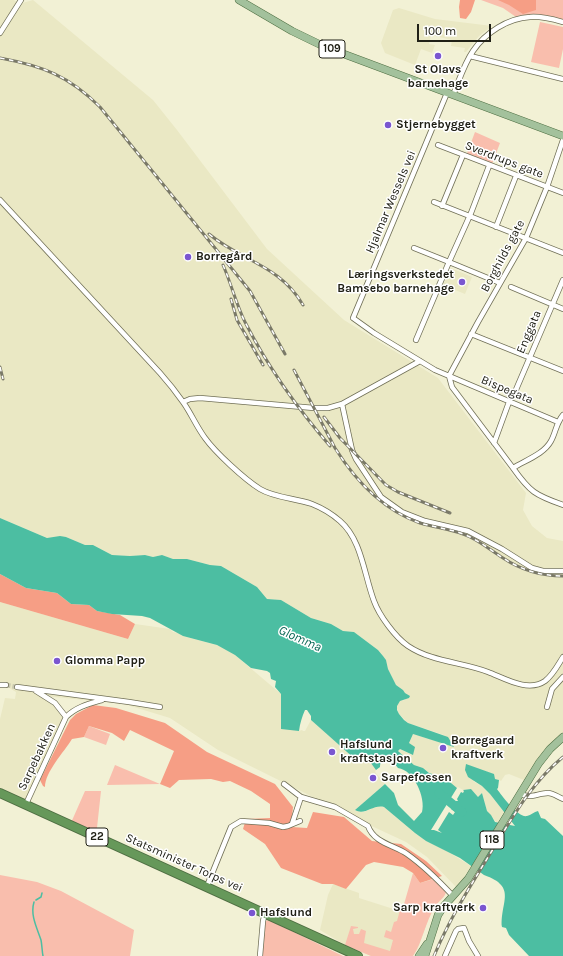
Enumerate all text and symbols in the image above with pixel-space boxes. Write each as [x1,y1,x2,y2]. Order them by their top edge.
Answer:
scale bar [419,16,493,42]
text: 100 m [424,24,456,38]
road number: 109 [319,40,345,58]
marker: St Olavs barnehage [433,51,443,61]
place label: St Olavs barnehage [408,63,468,91]
place label: Stjernebygget [396,118,476,132]
marker: Stjernebygget [383,120,393,130]
street label: Sverdrups gate [463,138,545,182]
street label: Hjalmar Wessels vei [363,148,419,256]
street label: Borghilds gate [478,218,528,294]
place label: Borregård [196,250,252,264]
marker: Borregård [183,252,193,262]
place label: Læringsverkstedet Bamsebo barnehage [337,268,454,296]
marker: Læringsverkstedet Bamsebo barnehage [457,277,467,287]
street label: Enggata [514,308,544,356]
street label: Bispegata [479,373,535,407]
water label: Glomma [276,623,324,655]
place label: Glomma Papp [65,654,145,668]
marker: Glomma Papp [52,656,62,666]
street label: Sarpebakken [15,721,59,793]
place label: Borregaard kraftverk [451,734,514,762]
place label: Hafslund kraftstasjon [340,738,411,766]
marker: Borregaard kraftverk [438,743,448,753]
marker: Hafslund kraftstasjon [327,747,337,757]
place label: Sarpefossen [381,771,452,785]
marker: Sarpefossen [368,773,378,783]
road number: 22 [86,828,108,846]
street label: Statsminister Torps vei [123,831,245,895]
road number: 118 [480,831,504,849]
place label: Sarp kraftverk [393,901,475,915]
marker: Sarp kraftverk [478,903,488,913]
place label: Hafslund [260,906,312,920]
marker: Hafslund [247,908,257,918]

